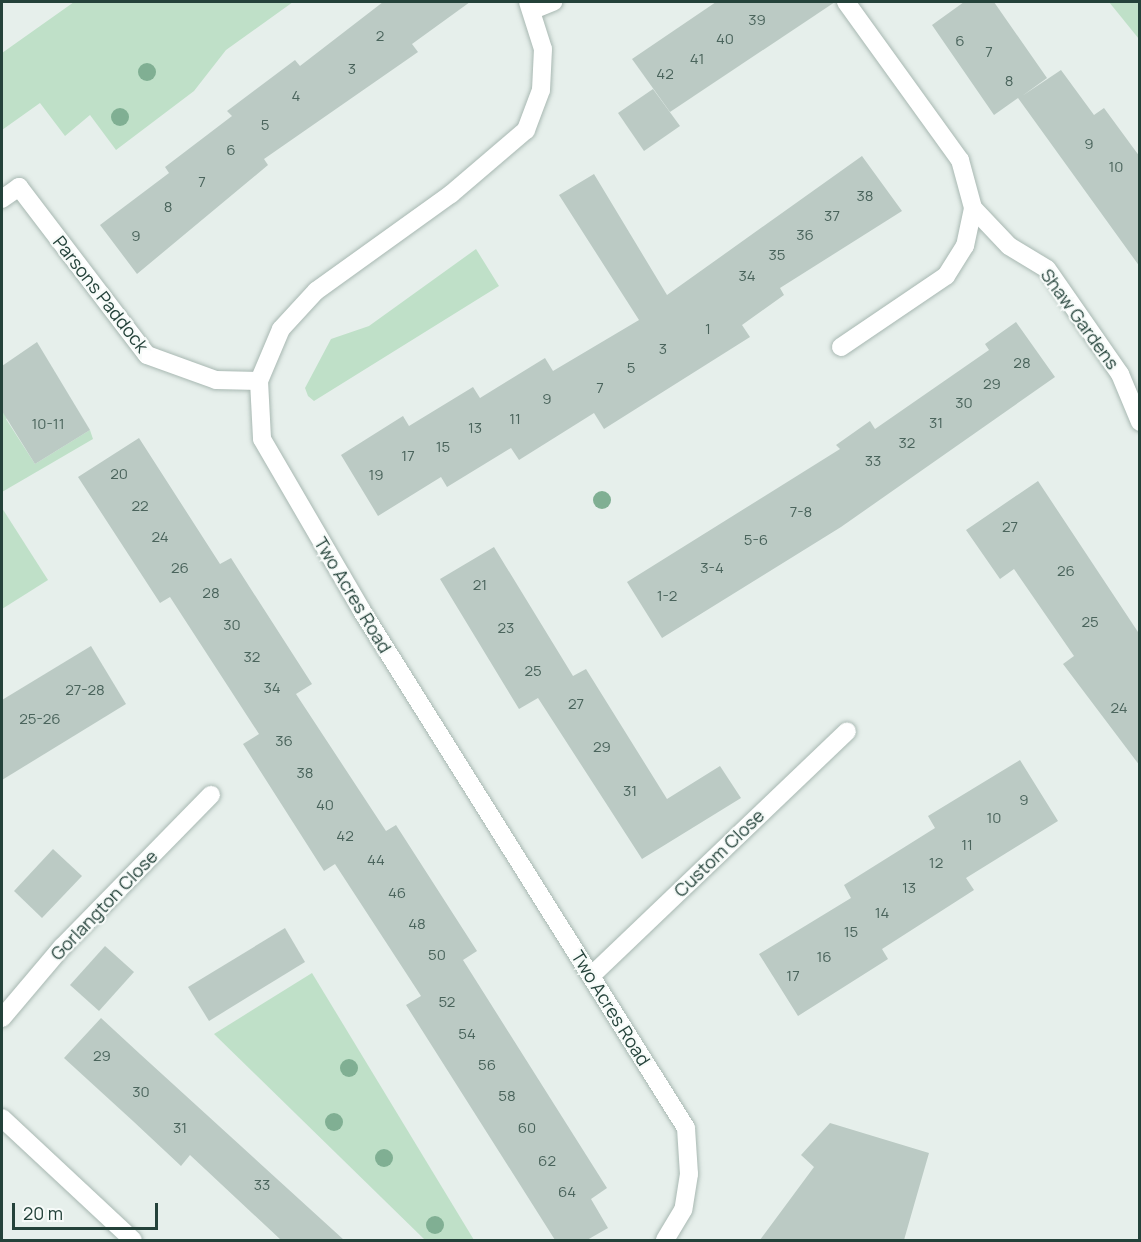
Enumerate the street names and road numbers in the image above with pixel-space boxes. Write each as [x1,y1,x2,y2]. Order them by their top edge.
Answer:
street label: Parsons Paddock [49,232,153,356]
street label: Shaw Gardens [1036,265,1124,373]
street label: Two Acres Road [310,533,396,657]
street label: Custom Close [669,805,769,901]
street label: Gorlangton Close [46,845,162,965]
street label: Two Acres Road [567,947,655,1069]

